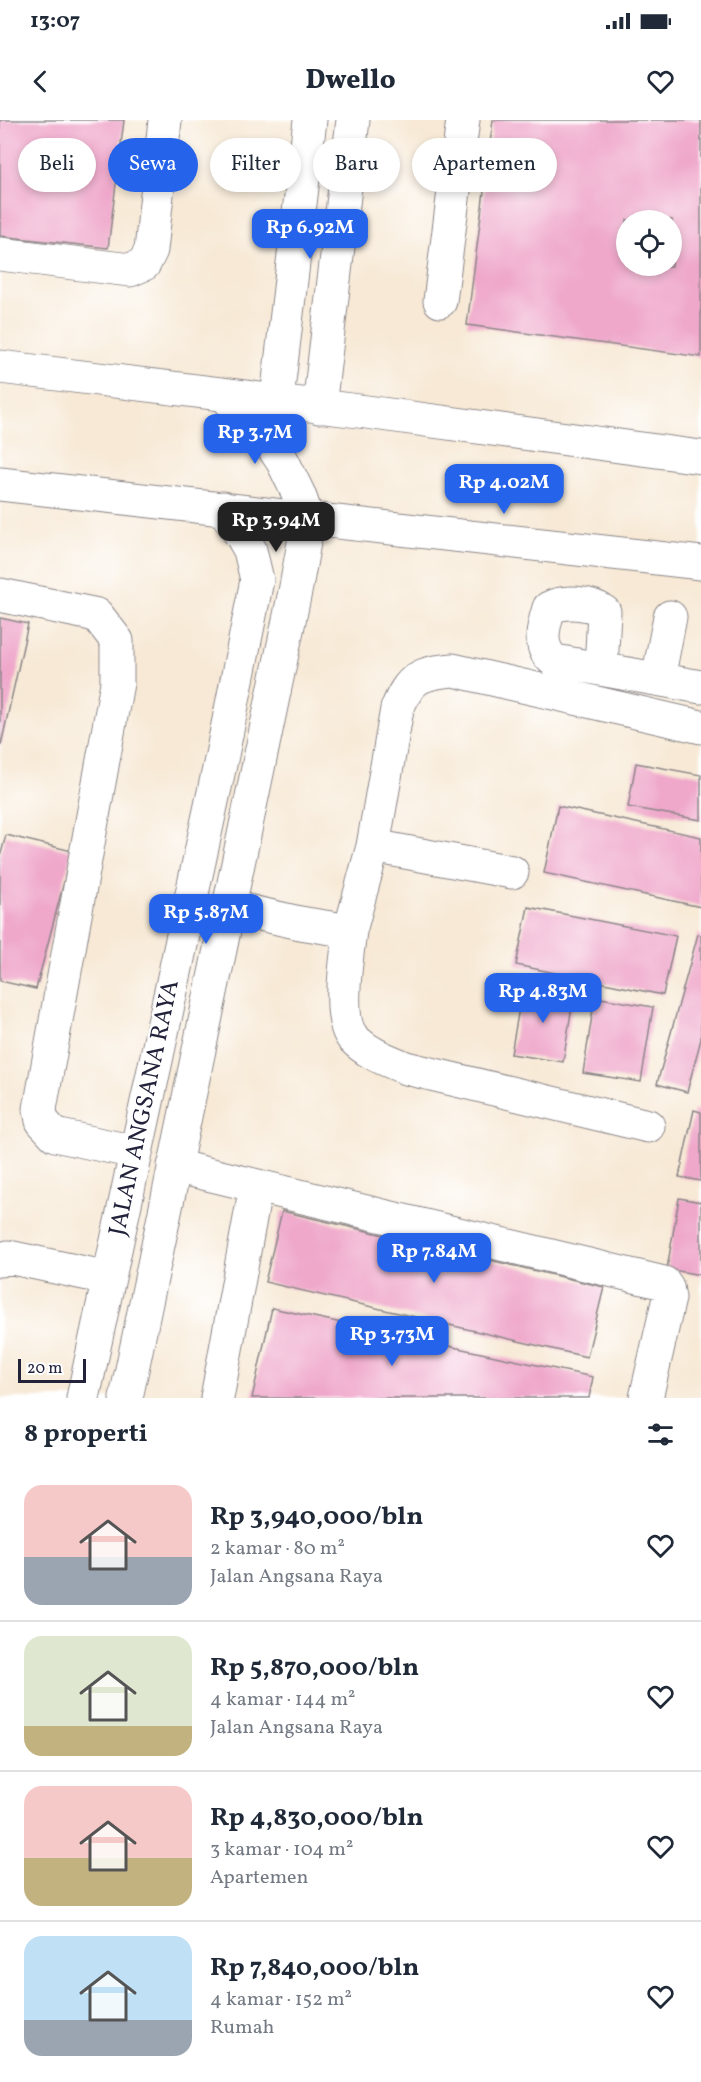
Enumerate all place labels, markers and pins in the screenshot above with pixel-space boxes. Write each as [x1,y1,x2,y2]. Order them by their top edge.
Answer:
pin: Rp 6.92M [248,209,372,260]
pin: Rp 3.7M [200,414,310,465]
pin: Rp 4.02M [442,464,566,515]
pin: Rp 3.94M [214,502,338,553]
pin: Rp 5.87M [144,894,268,945]
pin: Rp 4.83M [481,973,605,1024]
pin: Rp 7.84M [372,1233,496,1284]
pin: Rp 3.73M [330,1316,454,1367]

